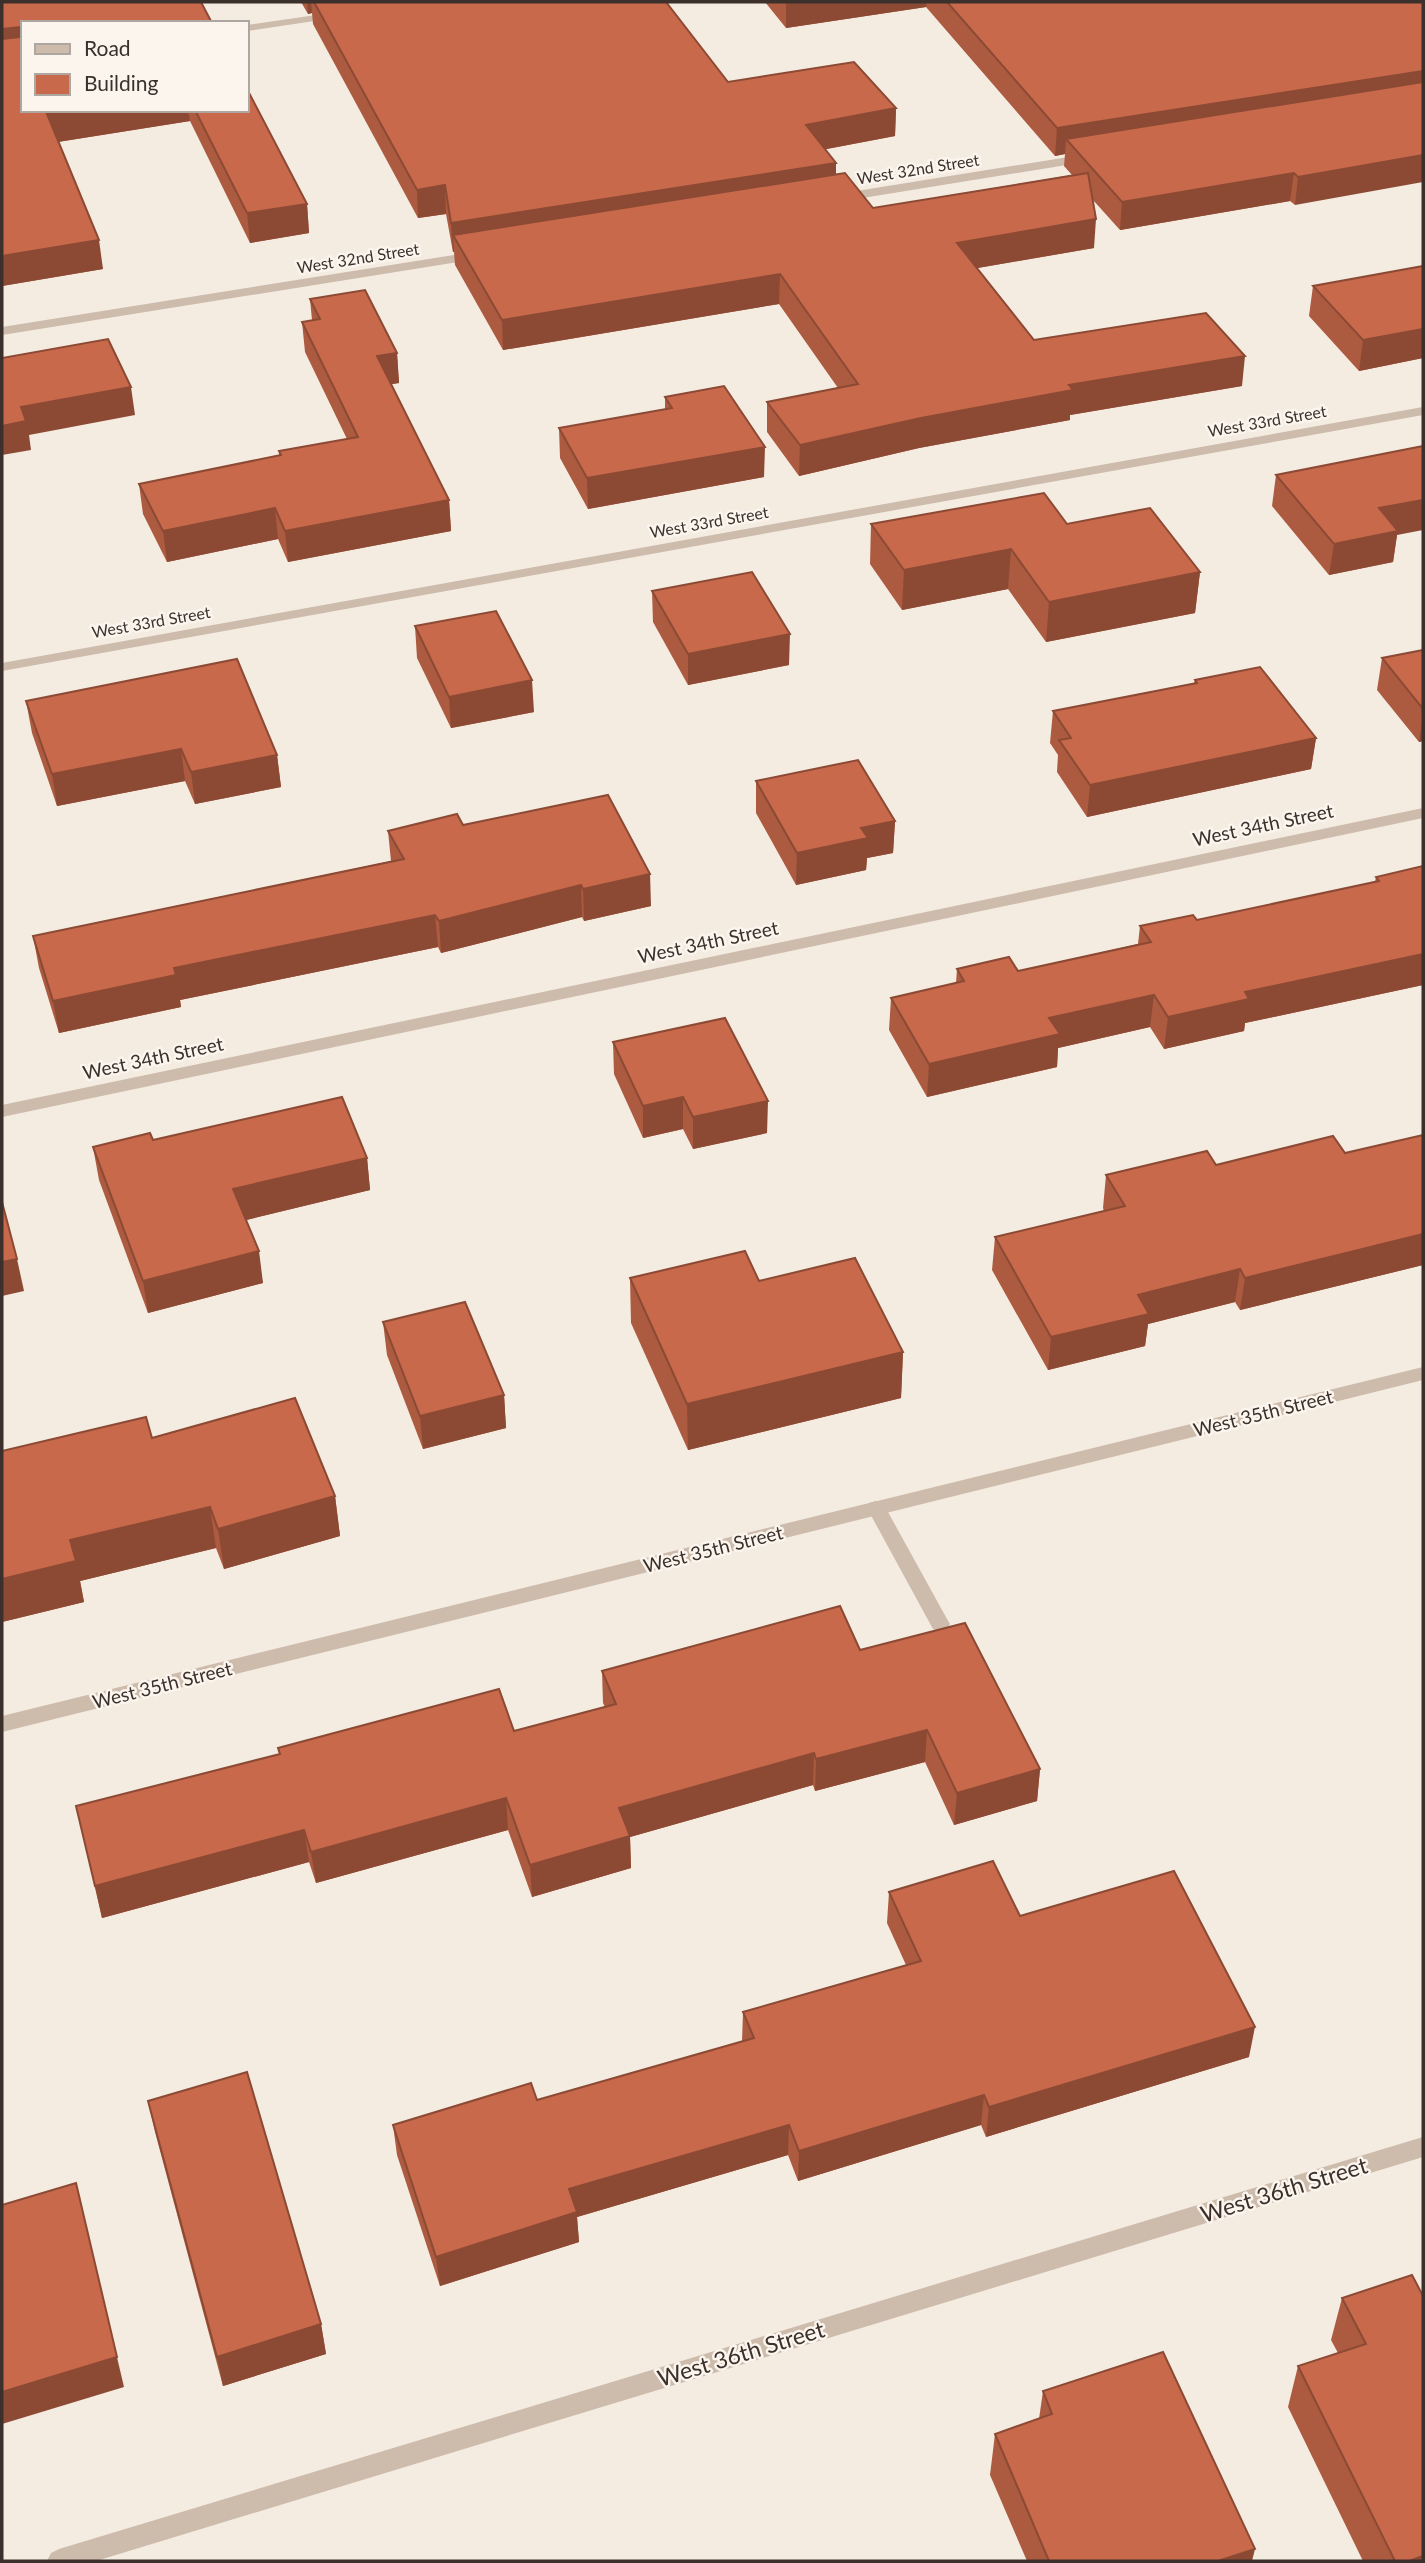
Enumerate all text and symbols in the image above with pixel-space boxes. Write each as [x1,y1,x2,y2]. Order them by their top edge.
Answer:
legend [21,21,248,112]
text: Road [84,35,131,60]
text: Building [84,70,159,95]
street label: West 32nd Street [855,149,981,188]
street label: West 32nd Street [295,238,421,277]
street label: West 33rd Street [1206,401,1328,440]
street label: West 33rd Street [648,502,770,541]
street label: West 33rd Street [90,602,212,641]
street label: West 34th Street [1191,798,1335,851]
street label: West 34th Street [636,915,780,968]
street label: West 34th Street [81,1031,225,1084]
street label: West 35th Street [1191,1384,1335,1441]
street label: West 35th Street [641,1520,785,1577]
street label: West 35th Street [90,1656,234,1713]
street label: West 36th Street [1197,2150,1371,2228]
street label: West 36th Street [654,2314,828,2392]

